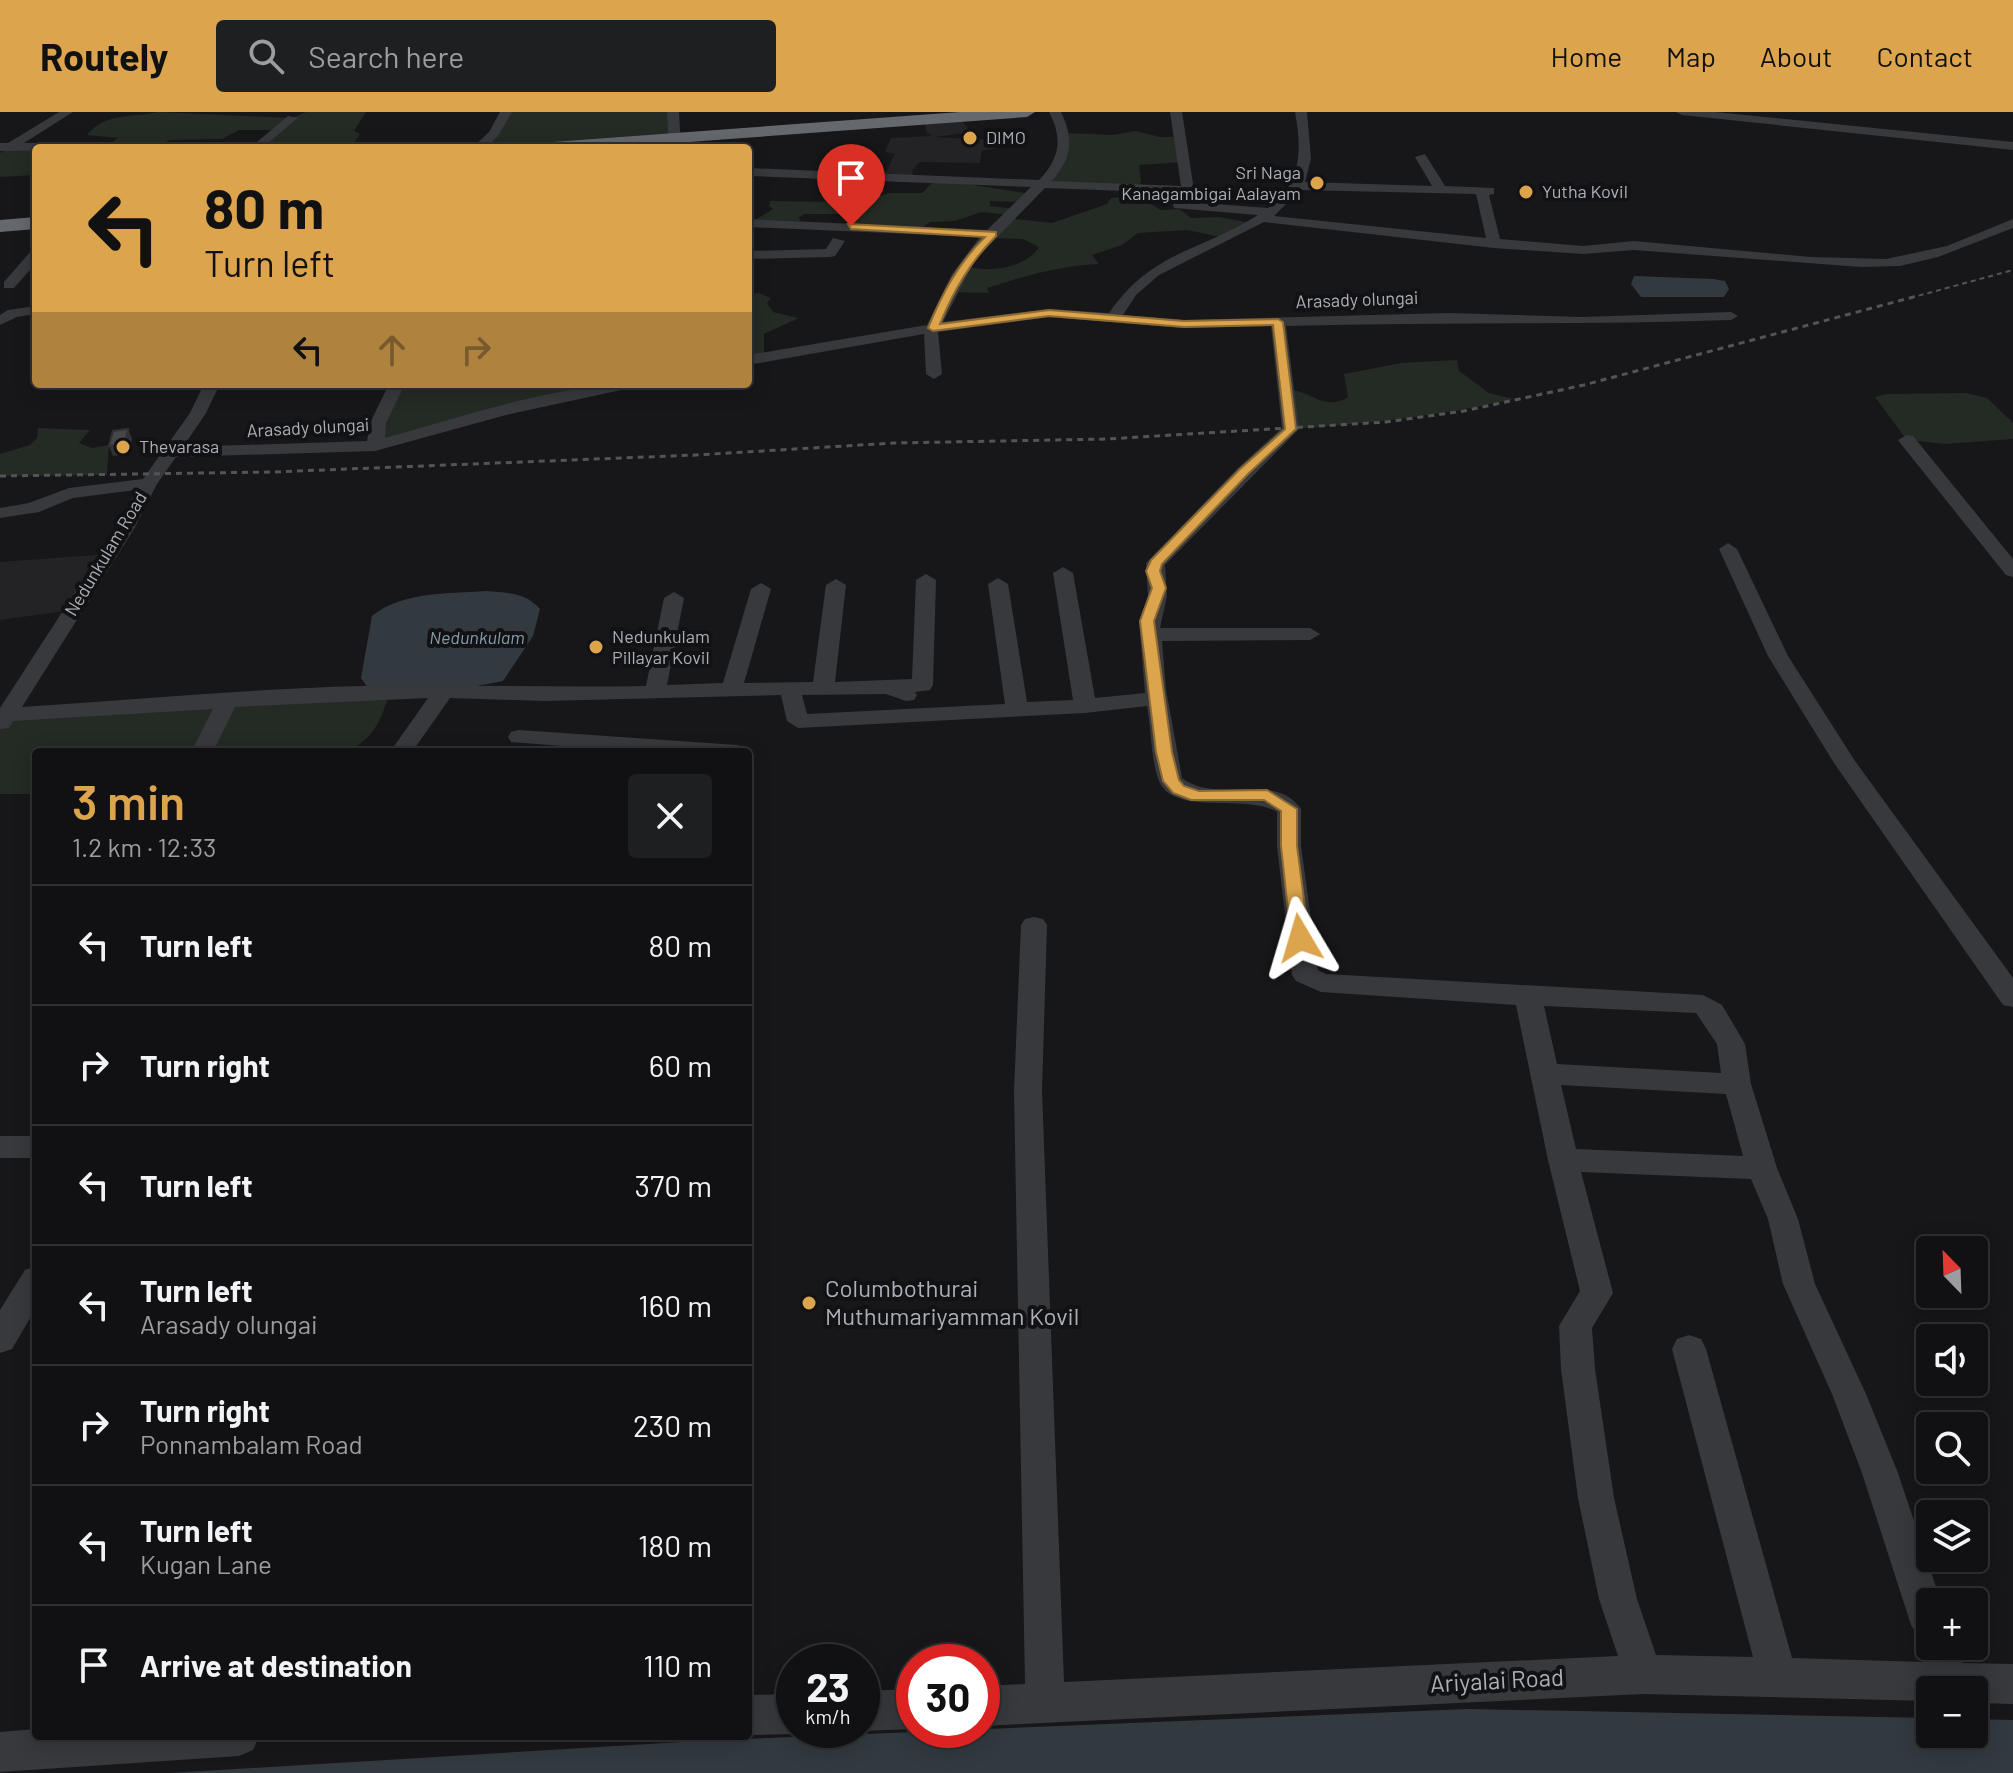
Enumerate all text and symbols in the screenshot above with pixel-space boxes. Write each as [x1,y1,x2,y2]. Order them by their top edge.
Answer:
search box [216,20,776,92]
text: Routely [40,33,168,79]
icon: search [244,34,288,78]
text: Search here [308,38,464,74]
text: Home [1551,39,1622,73]
text: Map [1666,39,1716,73]
text: About [1760,39,1832,73]
text: Contact [1876,39,1973,73]
place label: DIMO [986,126,1026,148]
marker: DIMO [961,129,979,147]
pin [817,144,885,226]
icon: arrive [829,156,873,200]
place label: Sri Naga Kanagambigai Aalayam [1121,161,1301,204]
text: 80 m [204,173,324,240]
marker: Sri Naga Kanagambigai Aalayam [1308,174,1326,192]
icon: left [72,176,176,280]
place label: Yutha Kovil [1542,180,1628,202]
marker: Yutha Kovil [1517,183,1535,201]
text: Turn left [204,241,335,284]
street label: Arasady olungai [1295,286,1419,312]
icon: left [286,328,330,372]
icon: ahead [370,328,414,372]
icon: right [454,328,498,372]
street label: Arasady olungai [246,413,370,441]
place label: Thevarasa [139,435,219,457]
marker: Thevarasa [114,438,132,456]
street label: Nedunkulam Road [59,487,151,620]
place label: Nedunkulam Pillayar Kovil [612,625,710,668]
water label: Nedunkulam [429,626,525,648]
marker: Nedunkulam Pillayar Kovil [587,638,605,656]
text: 3 min [72,772,185,830]
button: close [628,774,712,858]
text: 1.2 km · 12:33 [72,831,216,862]
position arrow [1258,896,1342,980]
icon: left [72,923,116,967]
text: Turn left [140,927,253,963]
text: 80 m [649,927,712,963]
icon: right [72,1043,116,1087]
text: Turn right [140,1047,270,1083]
text: 60 m [649,1047,712,1083]
icon: left [72,1163,116,1207]
text: Turn left [140,1167,253,1203]
text: 370 m [635,1167,712,1203]
north arrow [1916,1236,1988,1308]
map controls [1916,1236,1988,1748]
text: Turn left [140,1272,253,1308]
place label: Columbothurai Muthumariyamman Kovil [825,1273,1079,1330]
icon: left [72,1283,116,1327]
text: 160 m [638,1287,712,1323]
marker: Columbothurai Muthumariyamman Kovil [800,1294,818,1312]
text: Arasady olungai [140,1308,318,1339]
button: sound [1916,1324,1988,1396]
text: Turn right [140,1392,270,1428]
icon: right [72,1403,116,1447]
text: 230 m [633,1407,712,1443]
button: search [1916,1412,1988,1484]
text: Ponnambalam Road [140,1428,363,1459]
button: layers [1916,1500,1988,1572]
text: Turn left [140,1512,253,1548]
icon: left [72,1523,116,1567]
text: 180 m [638,1527,712,1563]
text: Kugan Lane [140,1548,272,1579]
button: + [1916,1588,1988,1660]
icon: arrive [72,1643,116,1687]
speed limit sign: 30 [896,1644,1000,1748]
text: Arrive at destination [140,1647,412,1683]
text: 110 m [643,1647,712,1683]
text: 23 [806,1662,850,1710]
street label: Ariyalai Road [1429,1662,1565,1697]
button: − [1916,1676,1988,1748]
text: km/h [805,1704,851,1728]

